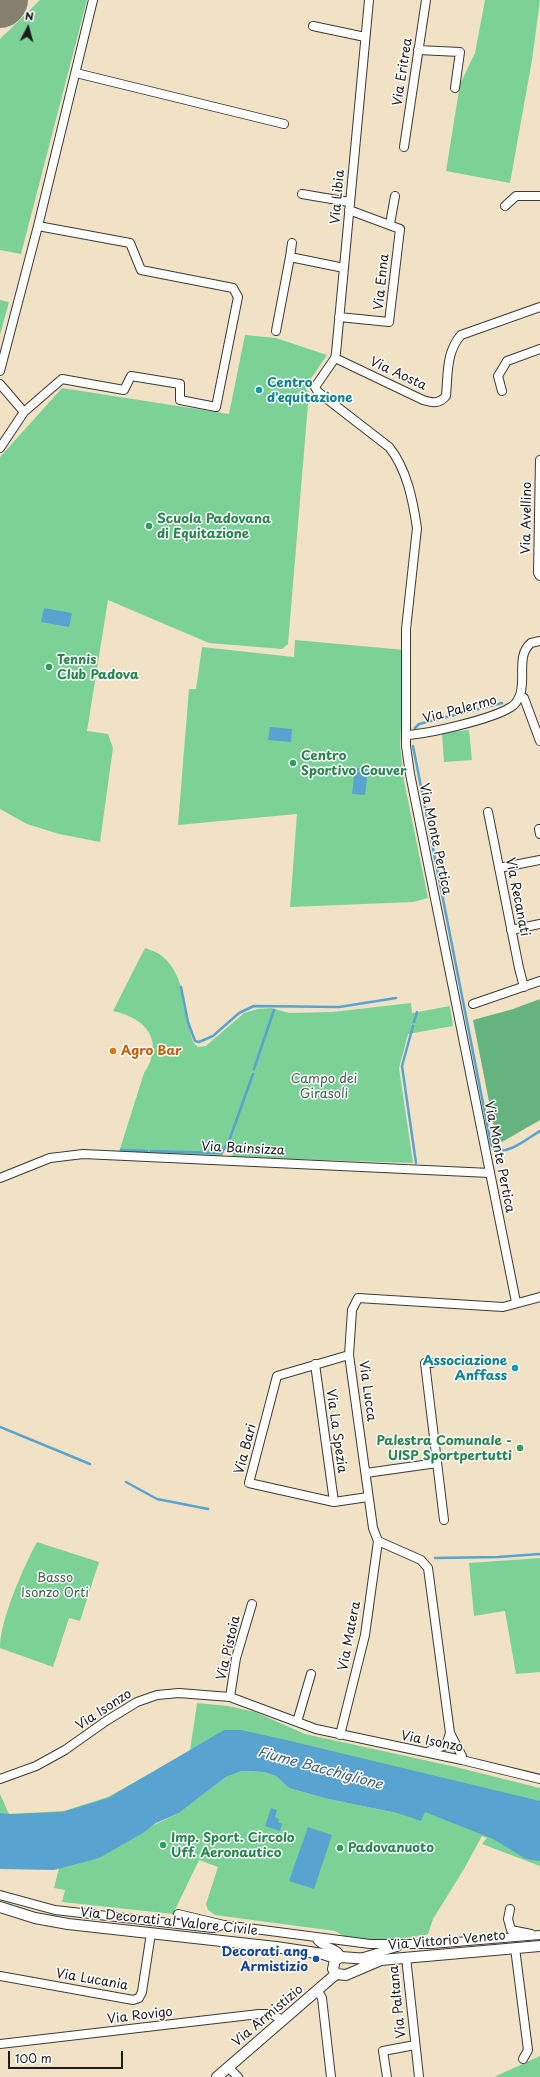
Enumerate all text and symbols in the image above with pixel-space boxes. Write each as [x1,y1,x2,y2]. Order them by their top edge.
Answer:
text: N [24,7,35,24]
north arrow [8,8,48,48]
street label: Via Eritrea [390,37,416,107]
street label: Via Libia [328,169,348,225]
street label: Via Enna [371,253,393,311]
street label: Via Aosta [367,354,429,394]
place label: Centro d'equitazione [267,375,352,406]
marker: Centro d'equitazione [254,385,264,395]
street label: Via Avellino [519,482,535,554]
place label: Scuola Padovana di Equitazione [157,511,271,542]
marker: Scuola Padovana di Equitazione [144,521,154,531]
place label: Tennis Club Padova [57,652,139,683]
marker: Tennis Club Padova [44,662,54,672]
street label: Via Palermo [421,693,499,727]
place label: Centro Sportivo Couver [301,748,407,779]
marker: Centro Sportivo Couver [288,758,298,768]
street label: Via Monte Pertica [416,782,454,896]
street label: Via Recanati [502,856,532,938]
place label: Agro Bar [121,1043,182,1059]
marker: Agro Bar [108,1046,118,1056]
park label: Campo dei Girasoli [291,1071,357,1102]
street label: Via Monte Pertica [481,1100,517,1214]
street label: Via Bainsizza [201,1139,285,1159]
place label: Associazione Anffass [423,1353,507,1384]
street label: Via Lucca [355,1360,379,1422]
marker: Associazione Anffass [510,1363,520,1373]
street label: Via La Spezia [322,1388,350,1474]
street label: Via Bari [232,1422,260,1476]
place label: Palestra Comunale - UISP Sportpertutti [376,1433,512,1464]
marker: Palestra Comunale - UISP Sportpertutti [515,1443,525,1453]
park label: Basso Isonzo Orti [21,1570,89,1601]
street label: Via Matera [336,1600,364,1672]
street label: Via Pistoia [214,1614,244,1682]
street label: Via Isonzo [73,1686,135,1734]
street label: Via Isonzo [400,1728,464,1756]
water label: Fiume Bacchiglione [256,1744,384,1794]
place label: Imp. Sport. Circolo Uff. Aeronautico [171,1830,295,1861]
marker: Imp. Sport. Circolo Uff. Aeronautico [158,1840,168,1850]
place label: Padovanuoto [348,1840,434,1856]
marker: Padovanuoto [335,1843,345,1853]
street label: Via Decorati al Valore Civile [79,1905,259,1939]
street label: Via Vittorio Veneto [388,1928,506,1954]
place label: Decorati ang Armistizio [221,1944,308,1975]
marker: Decorati ang Armistizio [311,1954,321,1964]
street label: Via Paltana [386,1965,410,2039]
street label: Via Lucania [55,1966,129,1994]
street label: Via Armistizio [229,1982,307,2050]
street label: Via Rovigo [106,2004,174,2028]
scale bar [10,2043,125,2069]
text: 100 m [15,2049,52,2067]

